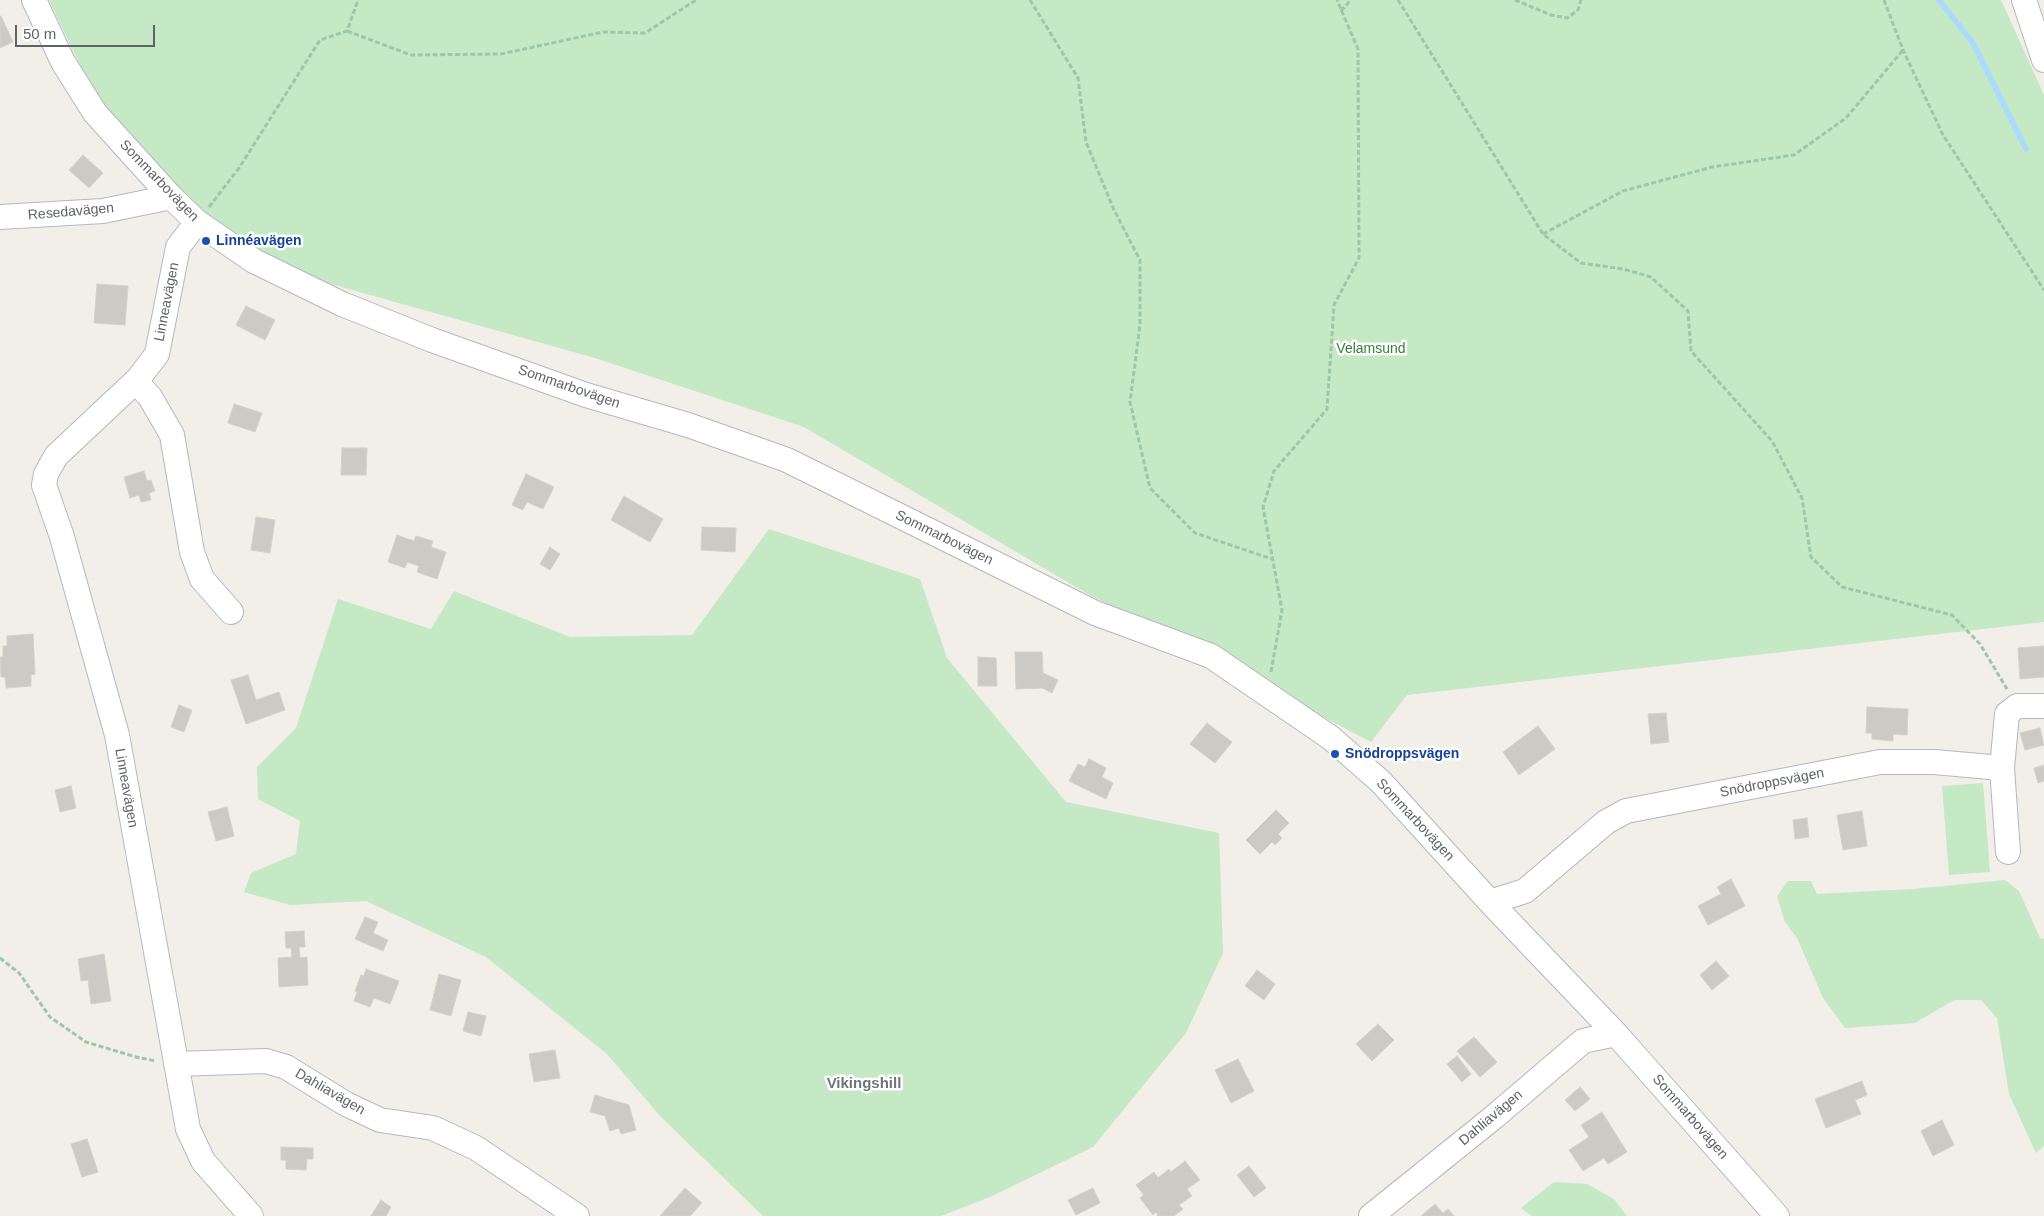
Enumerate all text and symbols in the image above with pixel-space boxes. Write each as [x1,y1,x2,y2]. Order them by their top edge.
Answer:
scale bar [18,15,158,47]
text: 50 m [23,25,56,42]
street label: Sommarbovägen [116,137,202,225]
street label: Resedavägen [27,200,115,224]
place label: Linnéavägen [216,233,302,249]
marker: Linnéavägen [200,235,212,247]
street label: Linneavägen [151,261,183,343]
park label: Velamsund [1336,341,1406,357]
street label: Sommarbovägen [516,362,622,412]
street label: Sommarbovägen [892,507,996,569]
place label: Snödroppsvägen [1345,746,1459,762]
street label: Linneavägen [111,747,141,829]
marker: Snödroppsvägen [1329,748,1341,760]
street label: Snödroppsvägen [1718,765,1826,801]
street label: Sommarbovägen [1373,775,1457,865]
street label: Dahliavägen [292,1065,368,1119]
street label: Sommarbovägen [1649,1071,1731,1163]
district label: Vikingshill [827,1075,901,1093]
street label: Dahliavägen [1456,1087,1526,1149]

